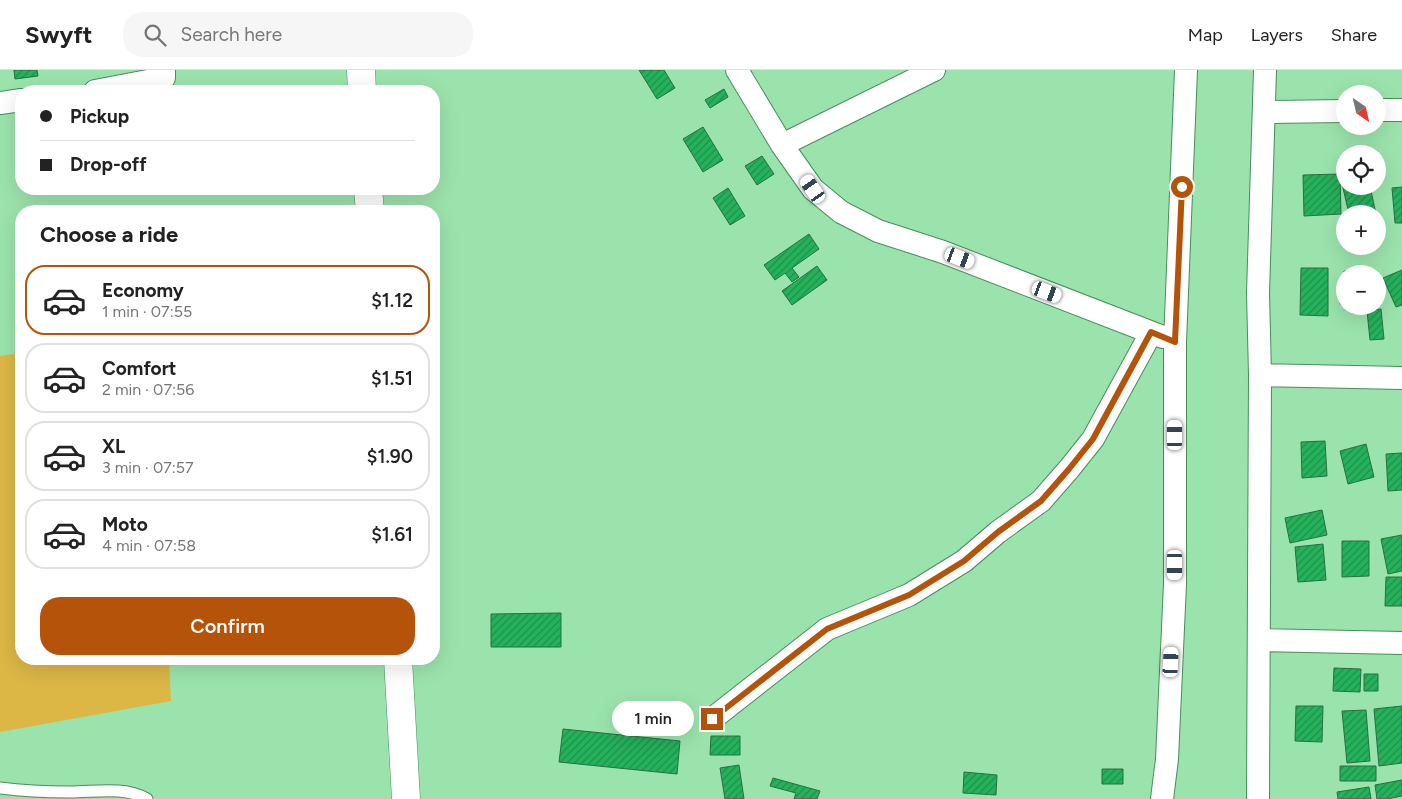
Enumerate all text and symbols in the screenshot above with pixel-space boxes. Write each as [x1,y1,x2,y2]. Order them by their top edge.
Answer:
search box [123,12,473,57]
text: Swyft [25,20,93,49]
icon: search [141,21,169,49]
text: Search here [181,23,282,46]
text: Map [1188,24,1223,46]
text: Layers [1251,24,1303,46]
text: Share [1331,24,1377,46]
north arrow [1336,85,1386,135]
map controls [1336,85,1386,315]
text: Pickup [70,105,129,128]
button: locate [1336,145,1386,195]
text: Drop-off [70,153,147,176]
car [798,172,827,206]
route start [1171,176,1193,198]
button: + [1336,205,1386,255]
text: Choose a ride [40,221,178,248]
car [943,246,976,270]
button: − [1336,265,1386,315]
icon: car [42,278,87,323]
text: Economy [102,279,184,302]
car [1030,280,1063,304]
text: $1.12 [371,289,413,312]
text: 1 min · 07:55 [102,302,192,321]
icon: car [42,356,87,401]
text: Comfort [102,357,177,380]
text: $1.51 [371,367,413,390]
text: 2 min · 07:56 [102,380,194,399]
car [1167,420,1182,450]
icon: car [42,434,87,479]
text: XL [102,435,125,458]
text: $1.90 [367,445,413,468]
text: 3 min · 07:57 [102,458,194,477]
icon: car [42,512,87,557]
text: Moto [102,513,148,536]
text: $1.61 [371,523,413,546]
text: 4 min · 07:58 [102,536,196,555]
car [1167,550,1182,580]
button: Confirm [40,597,415,655]
car [1162,647,1179,677]
callout: 1 min [612,702,694,736]
route end [701,708,723,730]
text: 1 min [634,709,672,728]

